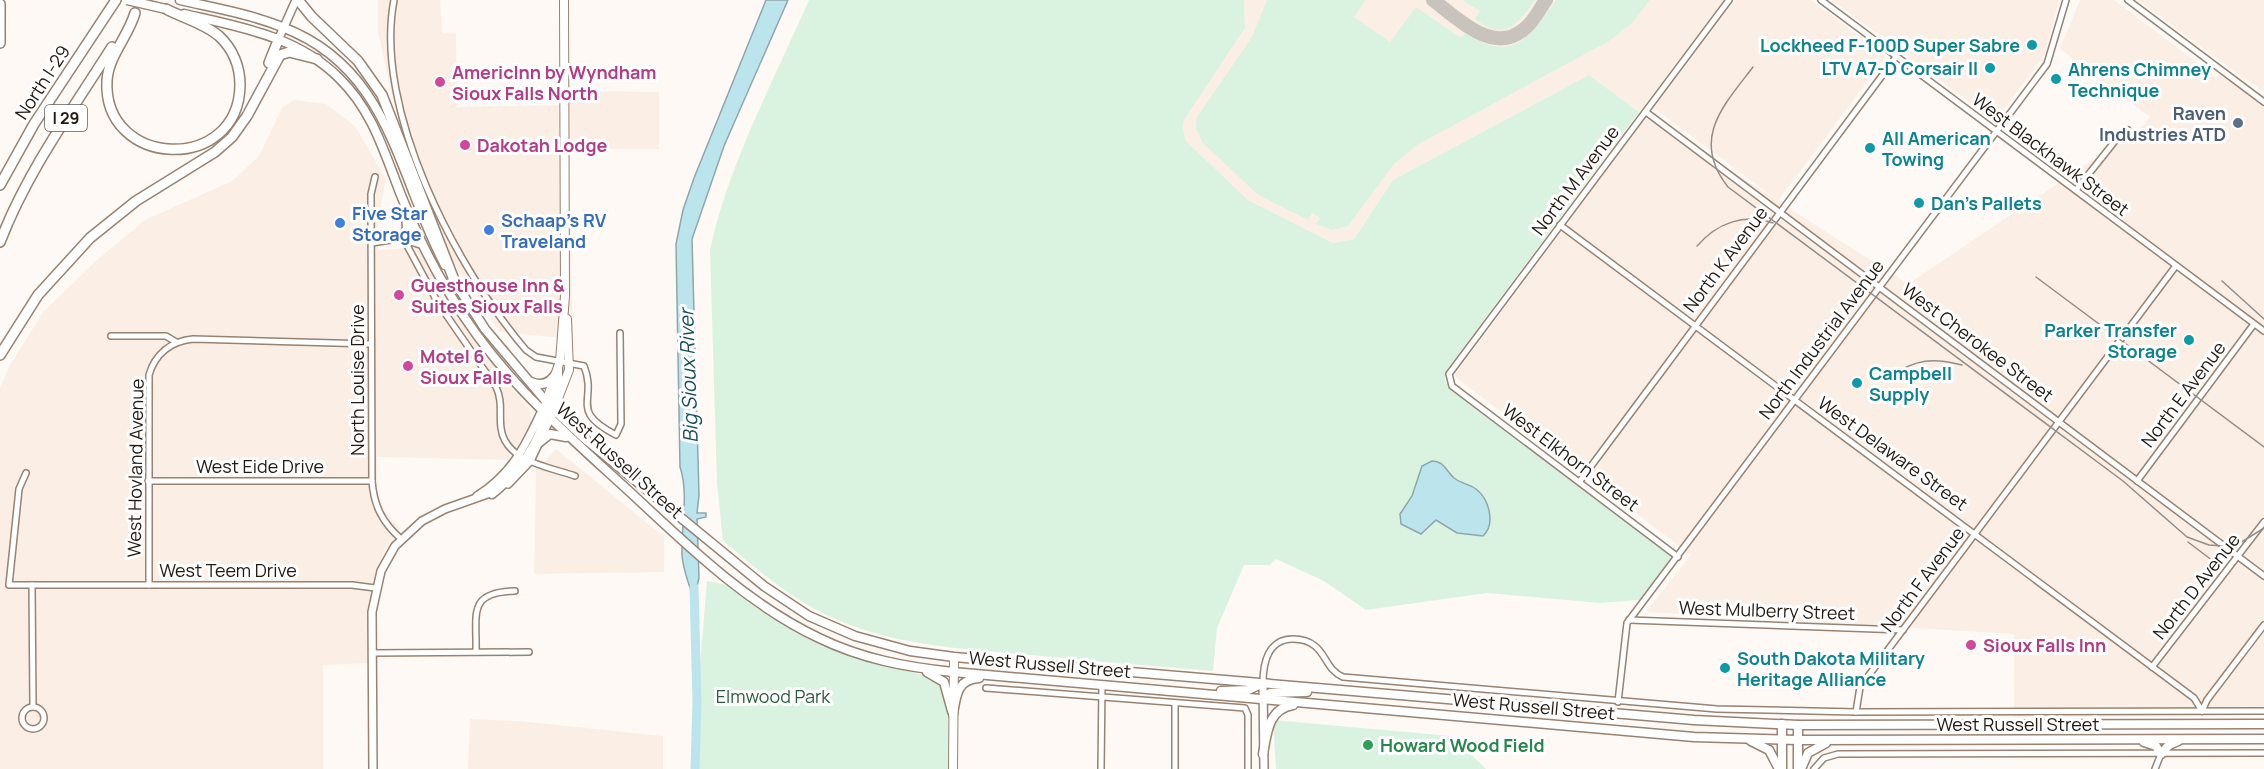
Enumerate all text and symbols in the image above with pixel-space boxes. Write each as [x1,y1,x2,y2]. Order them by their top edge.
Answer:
place label: Lockheed F-100D Super Sabre [1760,33,2020,57]
marker: Lockheed F-100D Super Sabre [2025,38,2039,52]
street label: North I-29 [9,40,75,124]
place label: LTV A7-D Corsair II [1821,56,1978,80]
place label: Ahrens Chimney Technique [2068,57,2211,102]
place label: AmericInn by Wyndham Sioux Falls North [452,60,656,105]
marker: LTV A7-D Corsair II [1983,61,1997,75]
marker: Ahrens Chimney Technique [2049,72,2063,86]
marker: AmericInn by Wyndham Sioux Falls North [433,75,447,89]
street label: West Blackhawk Street [1968,87,2134,221]
place label: Raven Industries ATD [2099,101,2226,146]
road number: I 29 [45,105,87,131]
marker: Raven Industries ATD [2231,116,2245,130]
street label: North M Avenue [1526,120,1624,240]
place label: All American Towing [1882,126,1991,171]
place label: Dakotah Lodge [477,133,608,157]
marker: Dakotah Lodge [458,138,472,152]
marker: All American Towing [1863,141,1877,155]
place label: Dan's Pallets [1931,191,2042,215]
marker: Dan's Pallets [1912,196,1926,210]
place label: Five Star Storage [352,201,428,246]
street label: North K Avenue [1677,201,1773,317]
place label: Schaap's RV Traveland [501,208,607,253]
marker: Five Star Storage [333,216,347,230]
marker: Schaap's RV Traveland [482,223,496,237]
street label: North Industrial Avenue [1753,254,1889,424]
place label: Guesthouse Inn & Suites Sioux Falls [411,273,565,318]
street label: West Cherokee Street [1897,277,2059,407]
marker: Guesthouse Inn & Suites Sioux Falls [392,288,406,302]
street label: North Louise Drive [345,304,369,456]
water label: Big Sioux River [672,306,704,443]
place label: Parker Transfer Storage [2044,318,2177,363]
marker: Parker Transfer Storage [2182,333,2196,347]
street label: North E Avenue [2135,336,2231,452]
place label: Motel 6 Sioux Falls [420,344,512,389]
marker: Motel 6 Sioux Falls [401,359,415,373]
place label: Campbell Supply [1869,361,1952,406]
marker: Campbell Supply [1850,376,1864,390]
street label: West Hovland Avenue [121,378,149,558]
street label: West Delaware Street [1813,391,1973,515]
street label: West Russell Street [551,397,689,523]
street label: West Elkhorn Street [1498,398,1644,516]
street label: West Eide Drive [196,454,324,478]
street label: North F Avenue [1875,522,1969,636]
street label: North D Avenue [2147,528,2245,644]
street label: West Teem Drive [159,558,297,582]
street label: West Mulberry Street [1678,595,1856,625]
place label: Sioux Falls Inn [1983,633,2106,657]
marker: Sioux Falls Inn [1964,638,1978,652]
street label: West Russell Street [968,645,1132,683]
place label: South Dakota Military Heritage Alliance [1737,646,1925,691]
marker: South Dakota Military Heritage Alliance [1718,661,1732,675]
park label: Elmwood Park [716,684,831,708]
street label: West Russell Street [1452,687,1616,725]
street label: West Russell Street [1937,712,2099,736]
place label: Howard Wood Field [1380,733,1545,757]
marker: Howard Wood Field [1361,738,1375,752]

